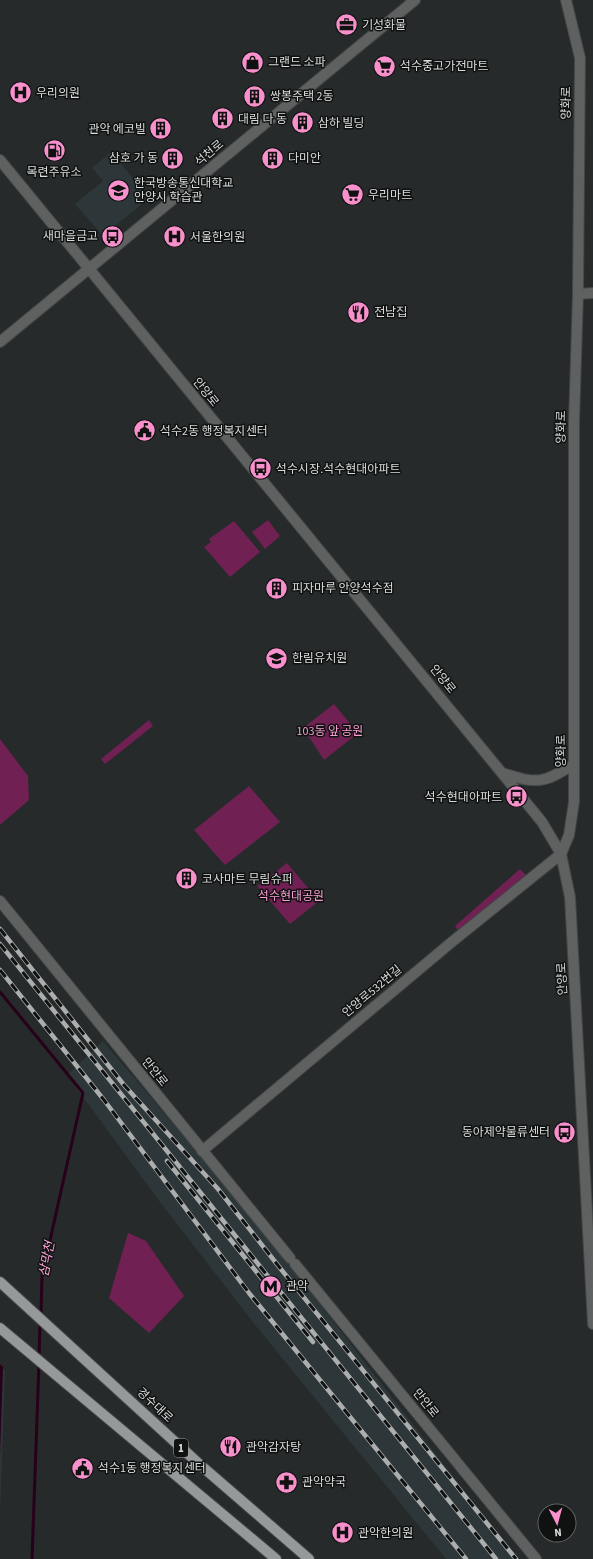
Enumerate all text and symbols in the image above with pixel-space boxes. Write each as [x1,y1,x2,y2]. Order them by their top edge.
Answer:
office icon: 기성화물 [333,12,359,38]
place label: 기성화물 [362,17,406,34]
shop icon: 그랜드 소파 [239,49,265,75]
supermarket icon: 석수중고가전마트 [372,53,398,79]
place label: 그랜드 소파 [268,54,326,71]
place label: 석수중고가전마트 [400,58,488,75]
hospital icon: 우리의원 [7,80,33,106]
building icon: 쌍봉주택 2동 [241,83,267,109]
place label: 우리의원 [36,85,80,102]
street label: 양화로 [558,86,575,120]
place label: 쌍봉주택 2동 [270,88,334,105]
building icon: 대림 다 동 [209,106,235,132]
building icon: 삼하 빌딩 [290,110,316,136]
place label: 대림 다 동 [238,111,287,128]
place label: 삼하 빌딩 [318,115,365,132]
building icon: 관악 에코빌 [148,116,174,142]
place label: 관악 에코빌 [88,121,146,138]
street label: 석천로 [191,136,227,171]
fuel station icon: 목련주유소 [41,138,67,164]
building icon: 삼호 가 동 [160,145,186,171]
building icon: 다미안 [260,145,286,171]
place label: 삼호 가 동 [109,150,158,167]
place label: 다미안 [288,150,321,167]
place label: 목련주유소 [26,164,82,181]
place label: 한국방송통신대학교 안양시 학습관 [134,175,233,206]
school or university icon: 한국방송통신대학교 안양시 학습관 [105,177,131,203]
supermarket icon: 우리마트 [340,182,366,208]
place label: 우리마트 [368,187,412,204]
bus stop icon: 새마을금고 [100,223,126,249]
hospital icon: 서울한의원 [162,224,188,250]
place label: 새마을금고 [43,228,98,245]
place label: 서울한의원 [190,229,245,246]
restaurant icon: 전남집 [345,299,371,325]
place label: 전남집 [374,304,407,321]
street label: 안양로 [189,374,223,411]
street label: 양화로 [553,410,570,444]
public building icon: 석수2동 행정복지센터 [132,418,158,444]
place label: 석수2동 행정복지센터 [160,423,268,440]
bus stop icon: 석수시장.석수현대아파트 [248,456,274,482]
place label: 석수시장.석수현대아파트 [276,461,400,478]
building icon: 피자마루 안양석수점 [263,575,289,601]
place label: 피자마루 안양석수점 [292,580,394,597]
school or university icon: 한림유치원 [264,645,290,671]
place label: 한림유치원 [292,650,347,667]
street label: 안양로 [426,661,460,698]
park label: 103동 앞 공원 [297,723,363,740]
street label: 양화로 [553,734,570,768]
bus stop icon: 석수현대아파트 [504,784,530,810]
place label: 석수현대아파트 [425,789,502,806]
building icon: 코사마트 무림슈퍼 [174,866,200,892]
place label: 코사마트 무림슈퍼 [202,871,293,888]
park label: 석수현대공원 [258,888,324,905]
street label: 안양로532번길 [339,961,406,1021]
street label: 안양로 [553,962,572,996]
street label: 만안로 [138,1054,172,1091]
bus stop icon: 동아제약물류센터 [552,1119,578,1145]
place label: 동아제약물류센터 [462,1124,550,1141]
water label: 삼막천 [35,1239,59,1279]
metro station icon: 관악 [258,1273,284,1299]
place label: 관악 [286,1278,308,1295]
street label: 경수대로 [133,1384,177,1427]
street label: 만안로 [409,1385,443,1422]
restaurant icon: 관악감자탕 [218,1434,244,1460]
road number: 1 [174,1439,188,1457]
place label: 관악감자탕 [246,1439,301,1456]
public building icon: 석수1동 행정복지센터 [69,1455,95,1481]
place label: 석수1동 행정복지센터 [98,1460,206,1477]
pharmacy icon: 관악약국 [273,1469,299,1495]
place label: 관악약국 [302,1474,346,1491]
north arrow [537,1503,577,1543]
hospital icon: 관악한의원 [330,1520,356,1546]
place label: 관악한의원 [358,1525,413,1542]
text: N [554,1525,562,1540]

